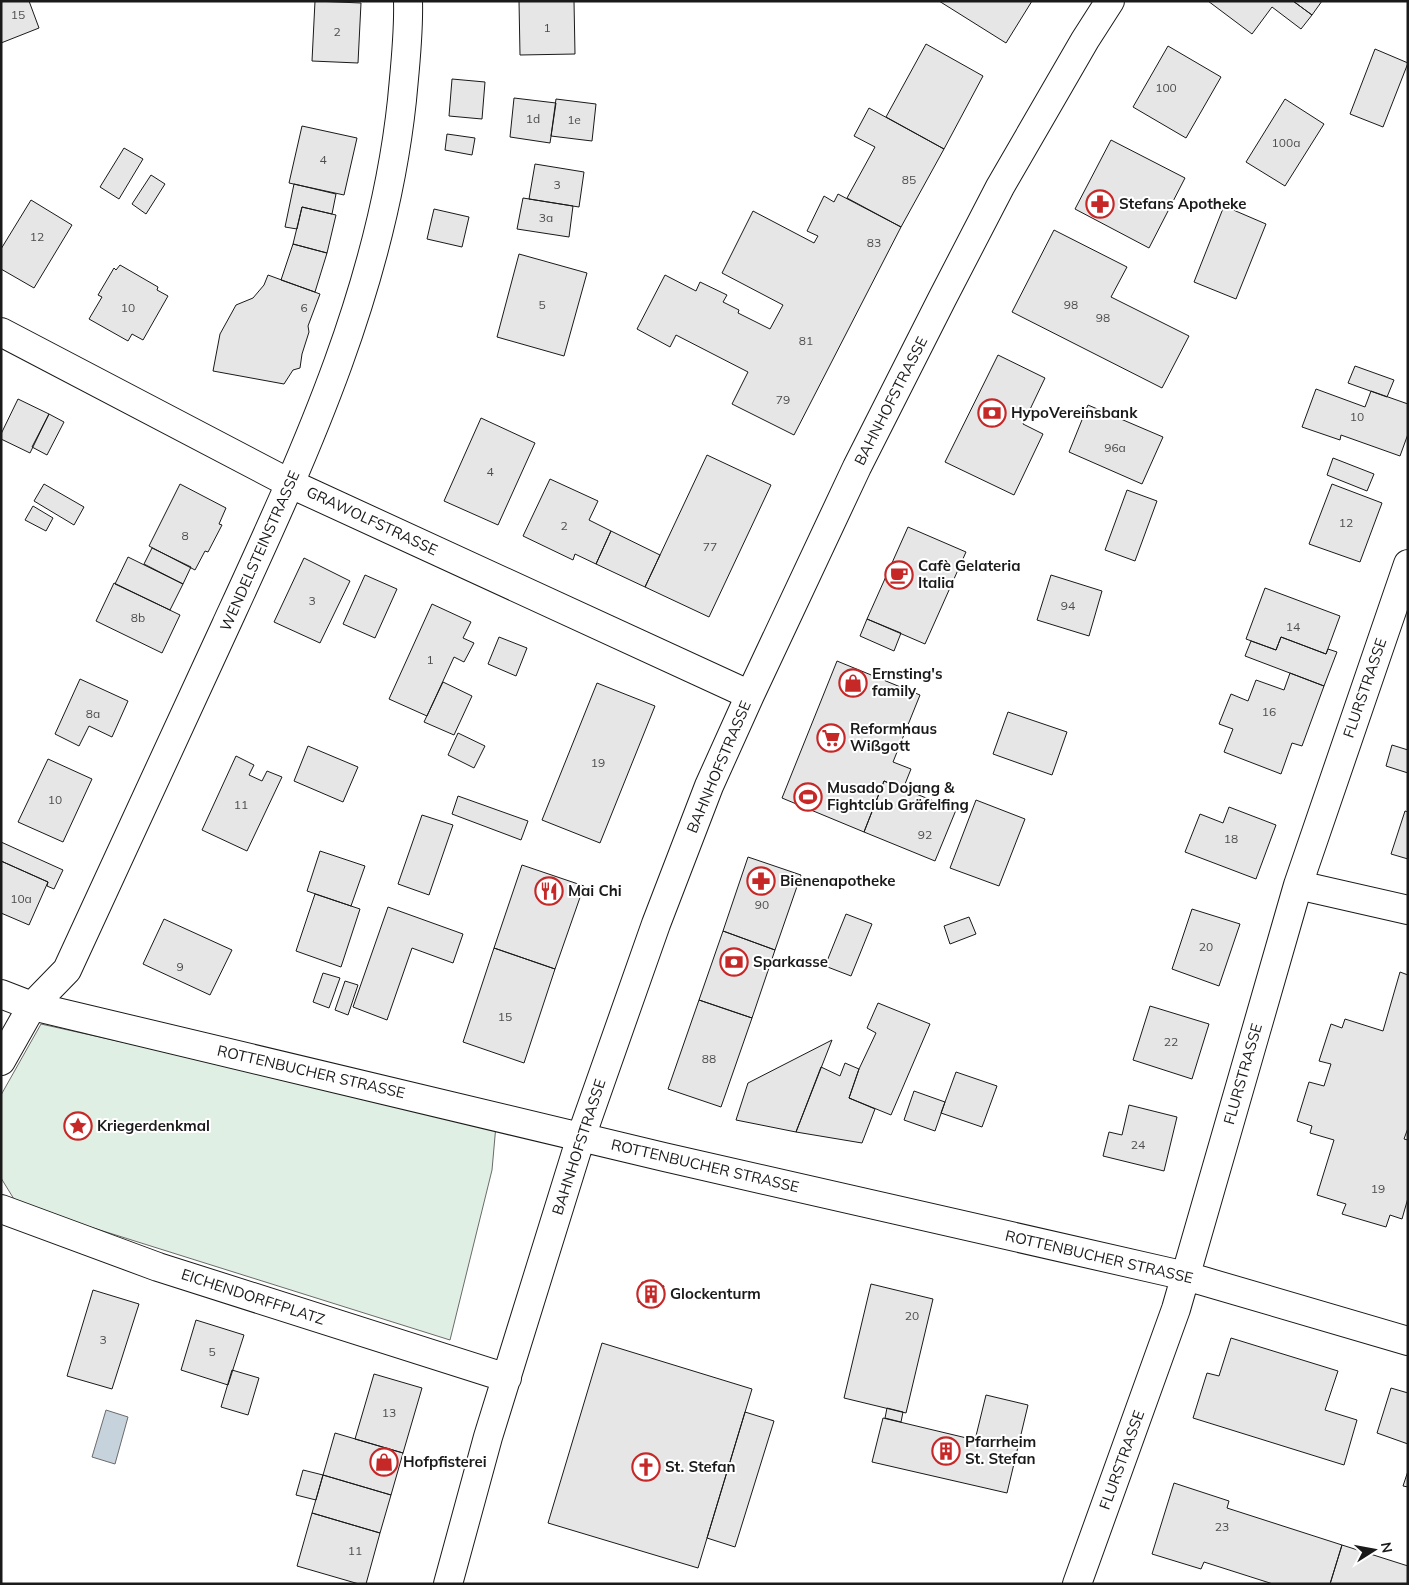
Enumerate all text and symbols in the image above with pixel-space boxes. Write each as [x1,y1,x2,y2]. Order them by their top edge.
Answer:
house number: 15 [11,7,25,22]
house number: 1 [543,20,551,35]
house number: 2 [333,24,341,39]
house number: 100 [1155,80,1177,95]
house number: 1d [526,111,540,126]
house number: 1e [567,112,581,127]
house number: 100a [1272,135,1300,150]
house number: 4 [319,152,327,167]
house number: 85 [902,172,916,187]
house number: 3 [553,177,561,192]
pharmacy icon: Stefans Apotheke [1085,189,1115,219]
place label: Stefans Apotheke [1119,194,1246,213]
house number: 3a [539,210,553,225]
house number: 12 [30,229,44,244]
house number: 83 [867,235,881,250]
house number: 5 [538,297,546,312]
house number: 98 [1064,297,1078,312]
house number: 10 [121,300,135,315]
house number: 6 [300,300,308,315]
house number: 98 [1096,310,1110,325]
house number: 81 [799,333,813,348]
street label: BAHNHOFSTRASSE [850,333,931,468]
house number: 79 [776,392,790,407]
bank icon: HypoVereinsbank [977,398,1007,428]
place label: HypoVereinsbank [1011,403,1138,422]
house number: 10 [1350,409,1364,424]
house number: 96a [1104,440,1126,455]
house number: 4 [486,464,494,479]
street label: WENDELSTEINSTRASSE [216,467,304,634]
street label: GRAWOLFSTRASSE [304,482,441,559]
house number: 12 [1339,515,1353,530]
house number: 2 [560,518,568,533]
house number: 8 [181,528,189,543]
house number: 77 [703,539,717,554]
place label: Cafè Gelateria Italia [918,556,1020,592]
cafe icon: Cafè Gelateria Italia [884,560,914,590]
house number: 3 [308,593,316,608]
house number: 94 [1061,598,1075,613]
house number: 8b [131,610,145,625]
house number: 14 [1286,619,1300,634]
street label: FLURSTRASSE [1339,635,1391,740]
house number: 1 [426,652,434,667]
place label: Ernsting's family [872,664,942,700]
shop icon: Ernsting's family [838,668,868,698]
street label: BAHNHOFSTRASSE [682,698,755,836]
house number: 16 [1262,704,1276,719]
house number: 8a [86,706,100,721]
place label: Reformhaus Wißgott [850,719,937,755]
supermarket icon: Reformhaus Wißgott [816,723,846,753]
house number: 19 [591,755,605,770]
place label: Musado Dojang & Fightclub Gräfelfing [827,778,969,814]
sports icon: Musado Dojang & Fightclub Gräfelfing [793,782,823,812]
house number: 10 [48,792,62,807]
house number: 11 [234,797,248,812]
house number: 92 [918,827,932,842]
house number: 18 [1224,831,1238,846]
pharmacy icon: Bienenapotheke [746,866,776,896]
place label: Bienenapotheke [780,871,896,890]
restaurant icon: Mai Chi [534,876,564,906]
place label: Mai Chi [568,881,622,900]
house number: 10a [10,891,32,906]
house number: 90 [755,897,769,912]
house number: 20 [1199,939,1213,954]
bank icon: Sparkasse [719,947,749,977]
place label: Sparkasse [753,952,828,971]
house number: 9 [176,959,184,974]
house number: 15 [498,1009,512,1024]
street label: FLURSTRASSE [1219,1021,1266,1127]
house number: 22 [1164,1034,1178,1049]
street label: ROTTENBUCHER STRASSE [215,1041,407,1102]
house number: 88 [702,1051,716,1066]
street label: BAHNHOFSTRASSE [548,1076,610,1217]
place icon: Kriegerdenkmal [63,1111,93,1141]
place label: Kriegerdenkmal [97,1116,210,1135]
street label: ROTTENBUCHER STRASSE [609,1135,801,1196]
house number: 24 [1131,1137,1145,1152]
house number: 19 [1371,1181,1385,1196]
street label: ROTTENBUCHER STRASSE [1003,1226,1195,1287]
street label: EICHENDORFFPLATZ [179,1264,327,1329]
building icon: Glockenturm [636,1279,666,1309]
place label: Glockenturm [670,1284,761,1303]
house number: 20 [905,1308,919,1323]
house number: 3 [99,1332,107,1347]
house number: 5 [208,1344,216,1359]
house number: 13 [382,1405,396,1420]
street label: FLURSTRASSE [1095,1407,1148,1512]
place label: Pfarrheim St. Stefan [965,1432,1036,1468]
building icon: Pfarrheim St. Stefan [931,1436,961,1466]
shop icon: Hofpfisterei [369,1447,399,1477]
place label: Hofpfisterei [403,1452,487,1471]
church icon: St. Stefan [631,1452,661,1482]
place label: St. Stefan [665,1457,736,1476]
house number: 23 [1215,1519,1229,1534]
north arrow [1349,1525,1399,1575]
text: N [1377,1541,1397,1554]
house number: 11 [348,1543,362,1558]

